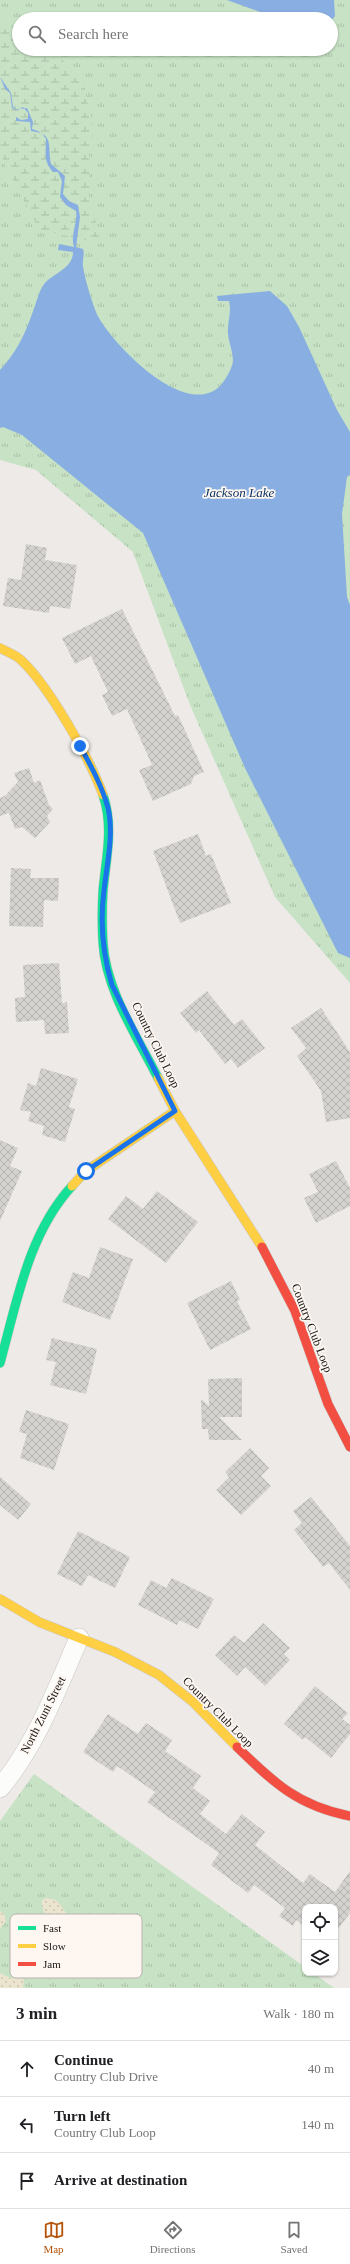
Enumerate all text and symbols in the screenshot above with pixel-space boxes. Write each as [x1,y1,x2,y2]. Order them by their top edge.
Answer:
search box [12,12,338,56]
icon: search [26,23,48,45]
text: Search here [58,26,128,42]
water label: Jackson Lake [204,485,274,500]
route end [71,737,89,755]
street label: Country Club Loop [129,1000,183,1090]
route start [77,1162,95,1180]
street label: Country Club Loop [289,1282,335,1374]
street label: North Zuni Street [18,1674,69,1756]
street label: Country Club Loop [180,1674,256,1750]
map controls [302,1904,338,1976]
button: locate [302,1904,338,1940]
legend [10,1914,142,1978]
text: Fast [43,1922,61,1934]
text: Slow [43,1940,66,1952]
button: layers [302,1940,338,1976]
text: Jam [43,1958,61,1970]
text: 3 min [16,2004,57,2023]
text: Walk · 180 m [263,2006,334,2021]
text: Continue [54,2052,113,2068]
icon: ahead [16,2058,38,2080]
text: 40 m [308,2061,334,2076]
text: Country Club Drive [54,2069,158,2084]
text: Turn left [54,2108,111,2124]
icon: left [16,2114,38,2136]
text: 140 m [301,2117,334,2132]
text: Country Club Loop [54,2125,156,2140]
icon: arrive [16,2170,38,2192]
text: Arrive at destination [54,2172,187,2188]
tab: Map [43,2219,65,2255]
tab: Directions [150,2219,195,2255]
tab: Saved [281,2219,307,2255]

